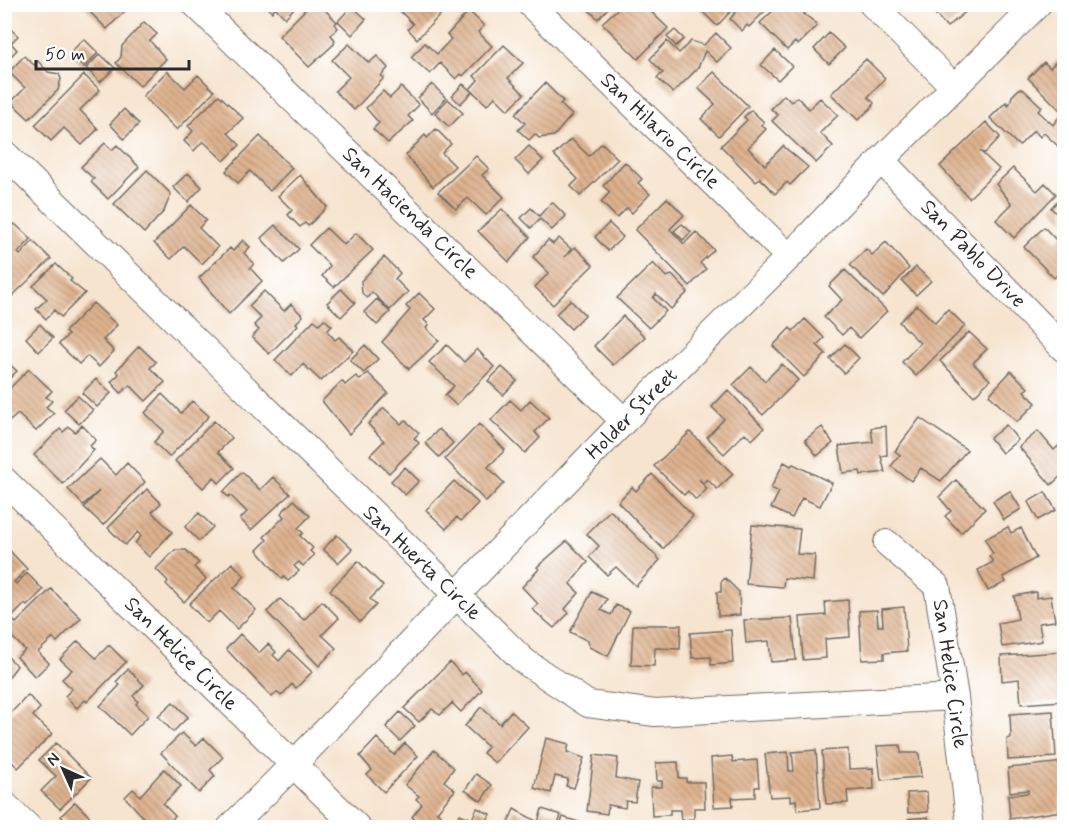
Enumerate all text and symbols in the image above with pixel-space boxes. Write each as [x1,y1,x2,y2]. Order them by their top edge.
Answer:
scale bar [36,33,189,71]
text: 50 m [45,43,85,67]
street label: San Hilario Circle [594,66,726,196]
street label: San Hacienda Circle [336,141,484,285]
street label: San Pablo Drive [914,194,1032,314]
street label: Holder Street [580,362,684,466]
street label: San Huerta Circle [356,499,488,627]
street label: San Helice Circle [118,591,244,717]
street label: San Helice Circle [926,598,974,751]
north arrow [33,739,93,799]
text: N [42,748,65,771]

